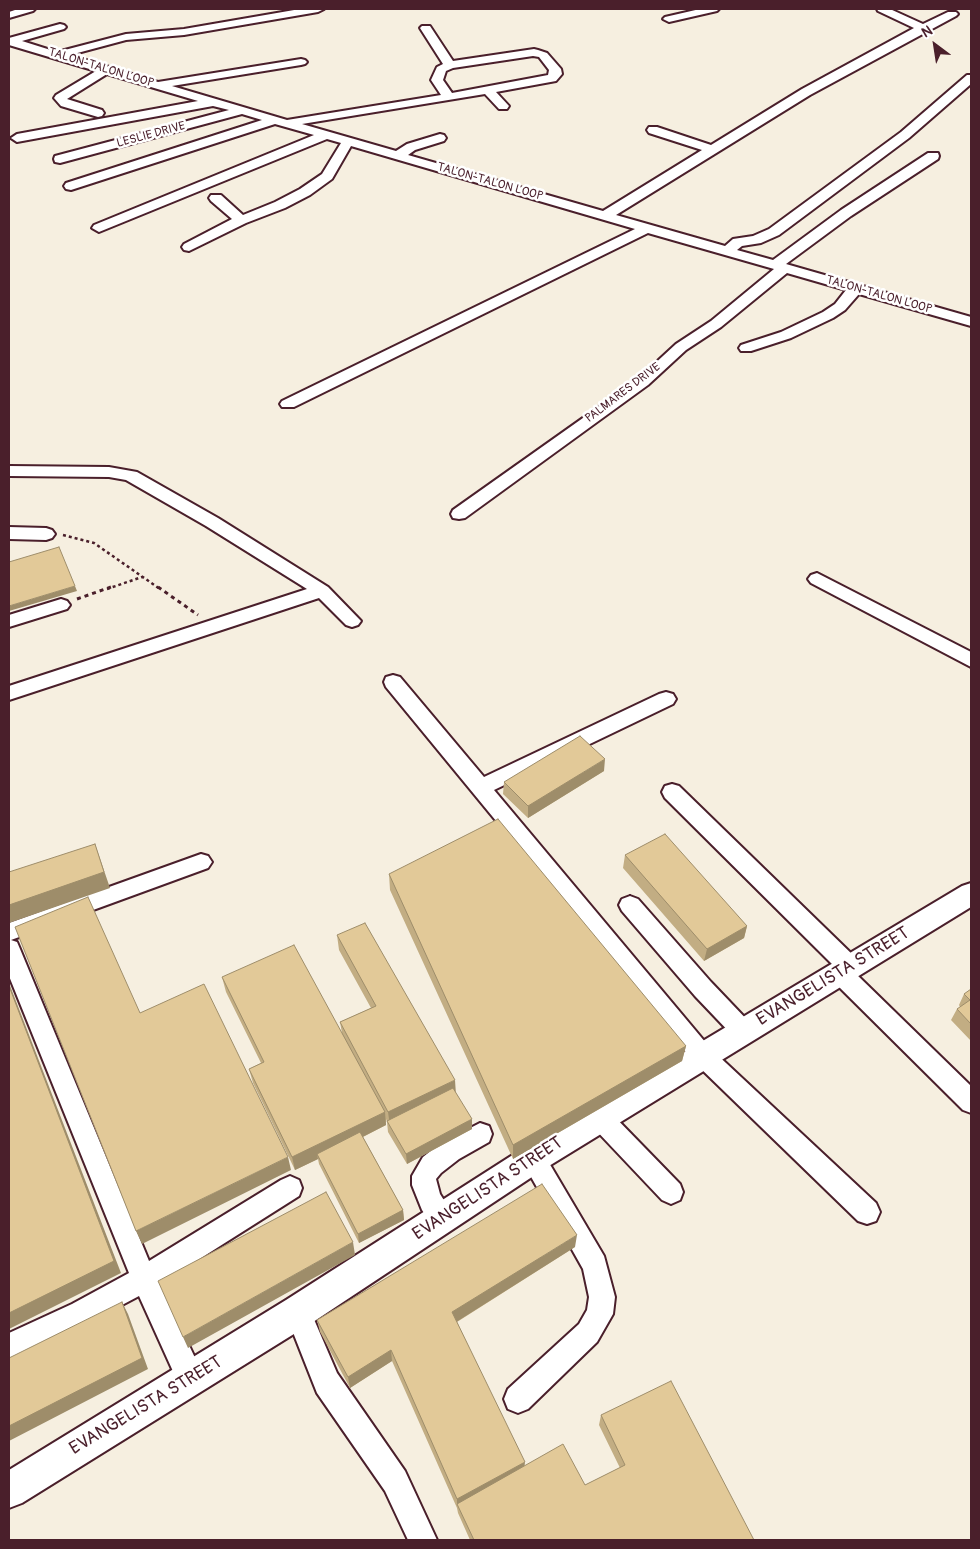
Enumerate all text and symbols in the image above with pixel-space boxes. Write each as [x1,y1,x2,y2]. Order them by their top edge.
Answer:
north arrow [910,20,960,70]
text: N [919,22,935,41]
street label: TALON-TALON LOOP [47,45,155,91]
street label: LESLIE DRIVE [115,119,187,151]
street label: TALON-TALON LOOP [435,160,545,204]
street label: TALON-TALON LOOP [824,273,934,317]
street label: PALMARES DRIVE [583,360,663,426]
street label: EVANGELISTA STREET [753,923,913,1031]
street label: EVANGELISTA STREET [409,1132,567,1246]
street label: EVANGELISTA STREET [66,1352,226,1460]

